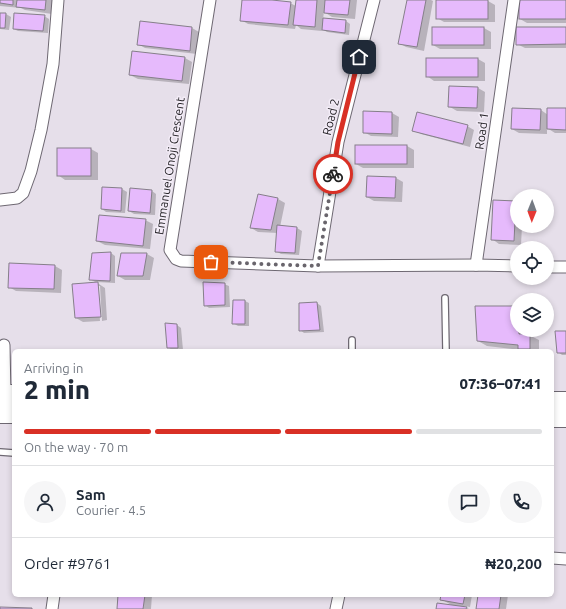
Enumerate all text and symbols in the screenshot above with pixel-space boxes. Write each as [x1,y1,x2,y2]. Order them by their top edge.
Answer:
pin [342,40,376,74]
icon: home [348,46,370,68]
street label: Emmanuel Onoji Crescent [152,96,187,236]
street label: Road 2 [320,97,341,136]
street label: Road 1 [472,112,491,150]
courier [313,154,353,194]
icon: bike [322,163,344,185]
north arrow [510,189,554,233]
map controls [510,189,554,337]
button: locate [510,241,554,285]
pin [194,245,228,279]
icon: bag [200,251,222,273]
button: layers [510,293,554,337]
text: Arriving in [24,361,83,375]
text: 2 min [24,375,90,404]
text: 07:36–07:41 [459,375,542,392]
text: On the way · 70 m [24,440,128,454]
button: person [24,481,66,523]
button: chat [448,481,490,523]
button: phone [500,481,542,523]
text: Sam [76,486,106,503]
text: Courier · 4.5 [76,503,146,517]
text: Order #9761 [24,555,111,572]
text: ₦20,200 [485,555,542,572]

